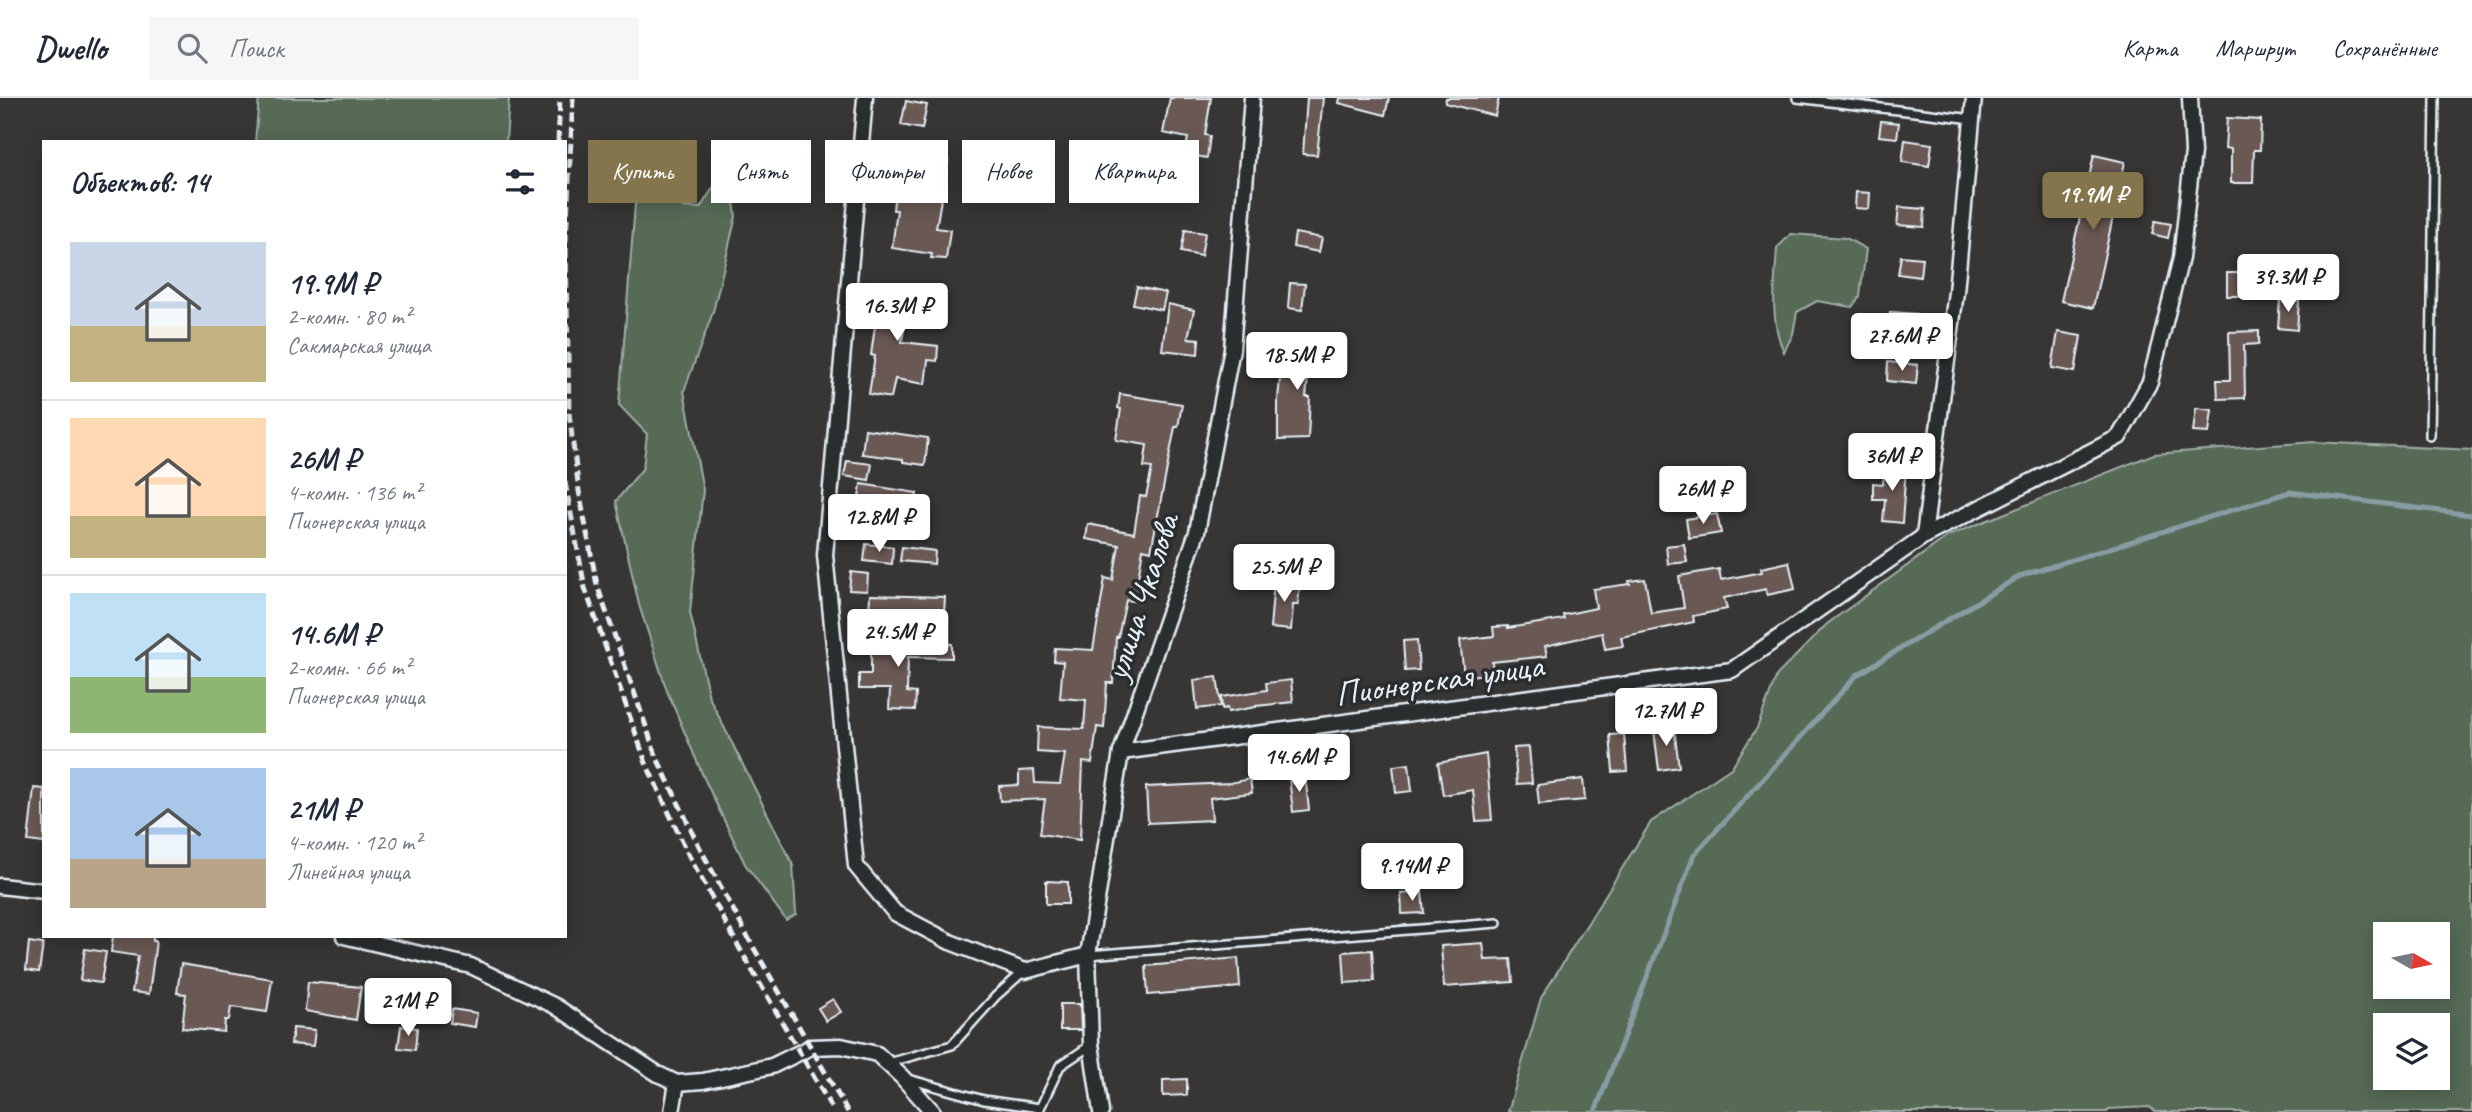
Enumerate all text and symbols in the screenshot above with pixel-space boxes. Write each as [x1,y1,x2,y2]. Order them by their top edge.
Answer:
search box [149,17,639,80]
text: Dwello [35,27,107,69]
icon: search [173,29,211,67]
text: Поиск [229,32,284,65]
text: Карта [2123,33,2178,63]
text: Маршрут [2216,33,2295,63]
text: Сохранённые [2333,33,2437,63]
chip: Купить [588,140,697,203]
chip: Снять [711,140,811,203]
chip: Фильтры [825,140,948,203]
chip: Новое [962,140,1055,203]
chip: Квартира [1069,140,1199,203]
text: Объектов: 14 [70,163,209,201]
icon: filters [501,163,539,201]
pin: 19.9M ₽ [2028,172,2158,232]
text: 19.9M ₽ [2058,180,2128,209]
pin: 39.3M ₽ [2223,254,2353,314]
text: 39.3M ₽ [2253,262,2323,291]
text: 19.9M ₽ [287,264,377,302]
icon: home [126,270,210,354]
pin: 16.3M ₽ [832,284,962,343]
text: 16.3M ₽ [862,291,932,320]
text: 2-комн. · 80 m² [287,302,411,331]
pin: 27.6M ₽ [1837,314,1967,373]
text: 27.6M ₽ [1867,321,1937,350]
text: Сакмарская улица [287,331,431,360]
pin: 18.5M ₽ [1232,332,1362,392]
text: 18.5M ₽ [1262,340,1332,369]
pin: 36M ₽ [1843,434,1941,493]
text: 26M ₽ [287,440,359,478]
text: 36M ₽ [1864,441,1920,470]
icon: home [126,446,210,530]
pin: 26M ₽ [1654,466,1752,526]
text: 26M ₽ [1675,474,1731,503]
text: 4-комн. · 136 m² [287,478,421,507]
pin: 12.8M ₽ [814,494,944,554]
text: 12.8M ₽ [844,502,914,531]
street label: улица Чкалова [1093,506,1190,688]
text: Пионерская улица [287,507,425,536]
pin: 25.5M ₽ [1219,545,1349,604]
text: 25.5M ₽ [1249,552,1319,581]
pin: 24.5M ₽ [833,610,963,669]
text: 14.6M ₽ [287,615,379,653]
text: 24.5M ₽ [863,617,933,646]
icon: home [126,621,210,705]
street label: Пионерская улица [1332,642,1548,716]
text: 2-комн. · 66 m² [287,653,411,682]
text: Пионерская улица [287,682,425,711]
pin: 12.7M ₽ [1601,688,1731,748]
text: 12.7M ₽ [1631,696,1701,725]
pin: 14.6M ₽ [1234,734,1364,794]
text: 14.6M ₽ [1264,742,1334,771]
text: 21M ₽ [287,790,359,828]
icon: home [126,796,210,880]
text: 4-комн. · 120 m² [287,828,421,857]
pin: 9.14M ₽ [1347,844,1477,903]
text: 9.14M ₽ [1377,851,1447,880]
text: Линейная улица [287,857,410,886]
north arrow [2373,922,2450,999]
map controls [2373,922,2450,1090]
pin: 21M ₽ [359,978,457,1038]
text: 21M ₽ [381,986,435,1015]
button: layers [2373,1013,2450,1090]

